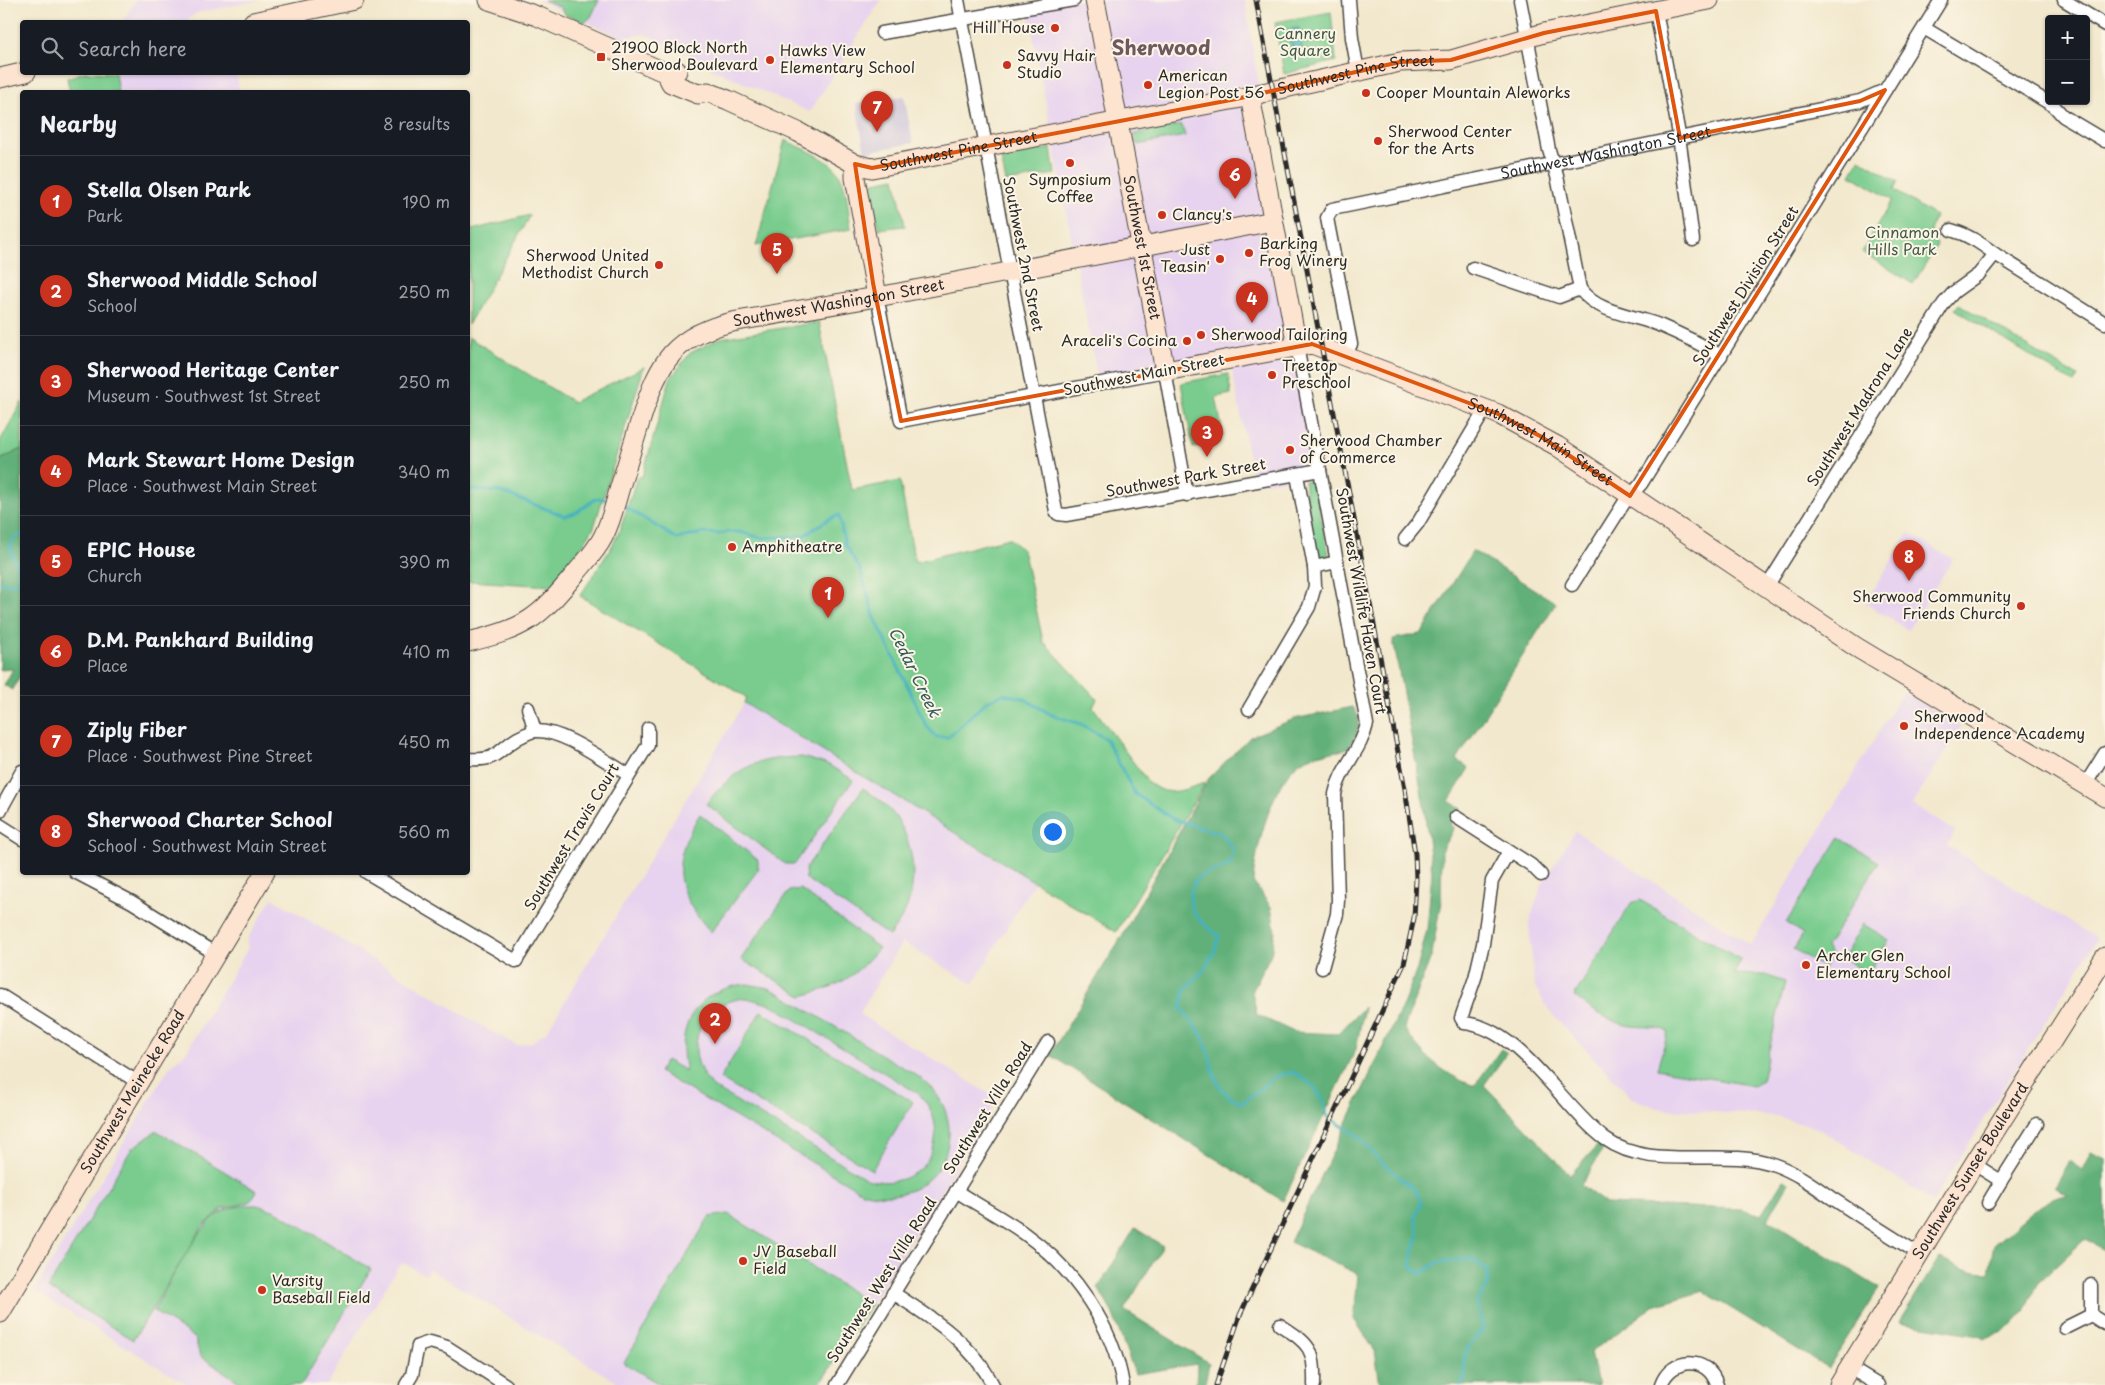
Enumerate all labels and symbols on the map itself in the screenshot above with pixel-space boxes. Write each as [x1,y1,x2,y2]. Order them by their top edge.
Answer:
place label: Hill House [973,15,1045,38]
park label: Cannery Square [1274,21,1336,61]
marker: Hill House [1049,22,1061,34]
district label: Sherwood [1112,32,1210,62]
place label: 21900 Block North Sherwood Boulevard [611,35,758,75]
place label: Hawks View Elementary School [780,38,915,78]
place label: Savvy Hair Studio [1017,43,1095,83]
street label: Southwest Pine Street [1275,48,1435,99]
marker: 21900 Block North Sherwood Boulevard [595,51,607,63]
marker: Hawks View Elementary School [764,54,776,66]
marker: Savvy Hair Studio [1001,59,1013,71]
place label: American Legion Post 56 [1158,63,1264,103]
marker: American Legion Post 56 [1142,79,1154,91]
place label: Cooper Mountain Aleworks [1376,80,1570,103]
marker: Cooper Mountain Aleworks [1360,87,1372,99]
pin: 7 [861,91,893,132]
place label: Sherwood Center for the Arts [1388,119,1512,159]
street label: Southwest Washington Street [1498,119,1713,184]
street label: Southwest Pine Street [878,124,1039,176]
marker: Sherwood Center for the Arts [1372,135,1384,147]
marker: Symposium Coffee [1064,157,1076,169]
pin: 6 [1219,158,1251,199]
place label: Symposium Coffee [1028,167,1112,207]
street label: Southwest 1st Street [1118,173,1168,322]
street label: Southwest 2nd Street [998,174,1051,333]
street label: Southwest Division Street [1686,201,1803,370]
place label: Clancy's [1172,202,1232,225]
marker: Clancy's [1156,209,1168,221]
park label: Cinnamon Hills Park [1865,220,1939,260]
place label: Barking Frog Winery [1259,231,1348,271]
pin: 5 [761,233,793,274]
place label: Just Teasin' [1160,237,1210,277]
place label: Sherwood United Methodist Church [521,243,649,283]
marker: Barking Frog Winery [1243,247,1255,259]
marker: Just Teasin' [1214,253,1226,265]
marker: Sherwood United Methodist Church [653,259,665,271]
street label: Southwest Washington Street [731,271,946,332]
pin: 4 [1236,282,1268,323]
place label: Sherwood Tailoring [1211,322,1348,345]
street label: Southwest Madrona Lane [1800,322,1917,490]
place label: Araceli's Cocina [1061,328,1178,351]
marker: Sherwood Tailoring [1195,329,1207,341]
marker: Araceli's Cocina [1181,335,1193,347]
street label: Southwest Main Street [1061,347,1226,400]
place label: Treetop Preschool [1282,353,1351,393]
marker: Treetop Preschool [1266,369,1278,381]
street label: Southwest Main Street [1465,391,1618,491]
pin: 3 [1191,416,1223,457]
place label: Sherwood Chamber of Commerce [1300,428,1443,468]
marker: Sherwood Chamber of Commerce [1284,444,1296,456]
street label: Southwest Park Street [1104,451,1268,502]
street label: Southwest Wildlife Haven Court [1331,486,1394,716]
place label: Amphitheatre [742,534,842,557]
pin: 8 [1893,540,1925,581]
marker: Amphitheatre [726,541,738,553]
pin: 1 [812,577,844,618]
place label: Sherwood Community Friends Church [1853,584,2011,624]
marker: Sherwood Community Friends Church [2015,600,2027,612]
water label: Cedar Creek [884,622,949,722]
place label: Sherwood Independence Academy [1914,704,2085,744]
marker: Sherwood Independence Academy [1898,720,1910,732]
street label: Southwest Travis Court [517,758,624,914]
your location [1040,819,1066,845]
place label: Archer Glen Elementary School [1816,943,1951,983]
marker: Archer Glen Elementary School [1800,959,1812,971]
pin: 2 [699,1003,731,1044]
street label: Southwest Meinecke Road [74,1005,190,1177]
street label: Southwest Villa Road [937,1036,1037,1178]
street label: Southwest Sunset Boulevard [1905,1077,2033,1263]
street label: Southwest West Villa Road [820,1192,941,1367]
place label: JV Baseball Field [753,1239,837,1279]
marker: JV Baseball Field [737,1255,749,1267]
place label: Varsity Baseball Field [272,1268,371,1308]
marker: Varsity Baseball Field [256,1284,268,1296]

